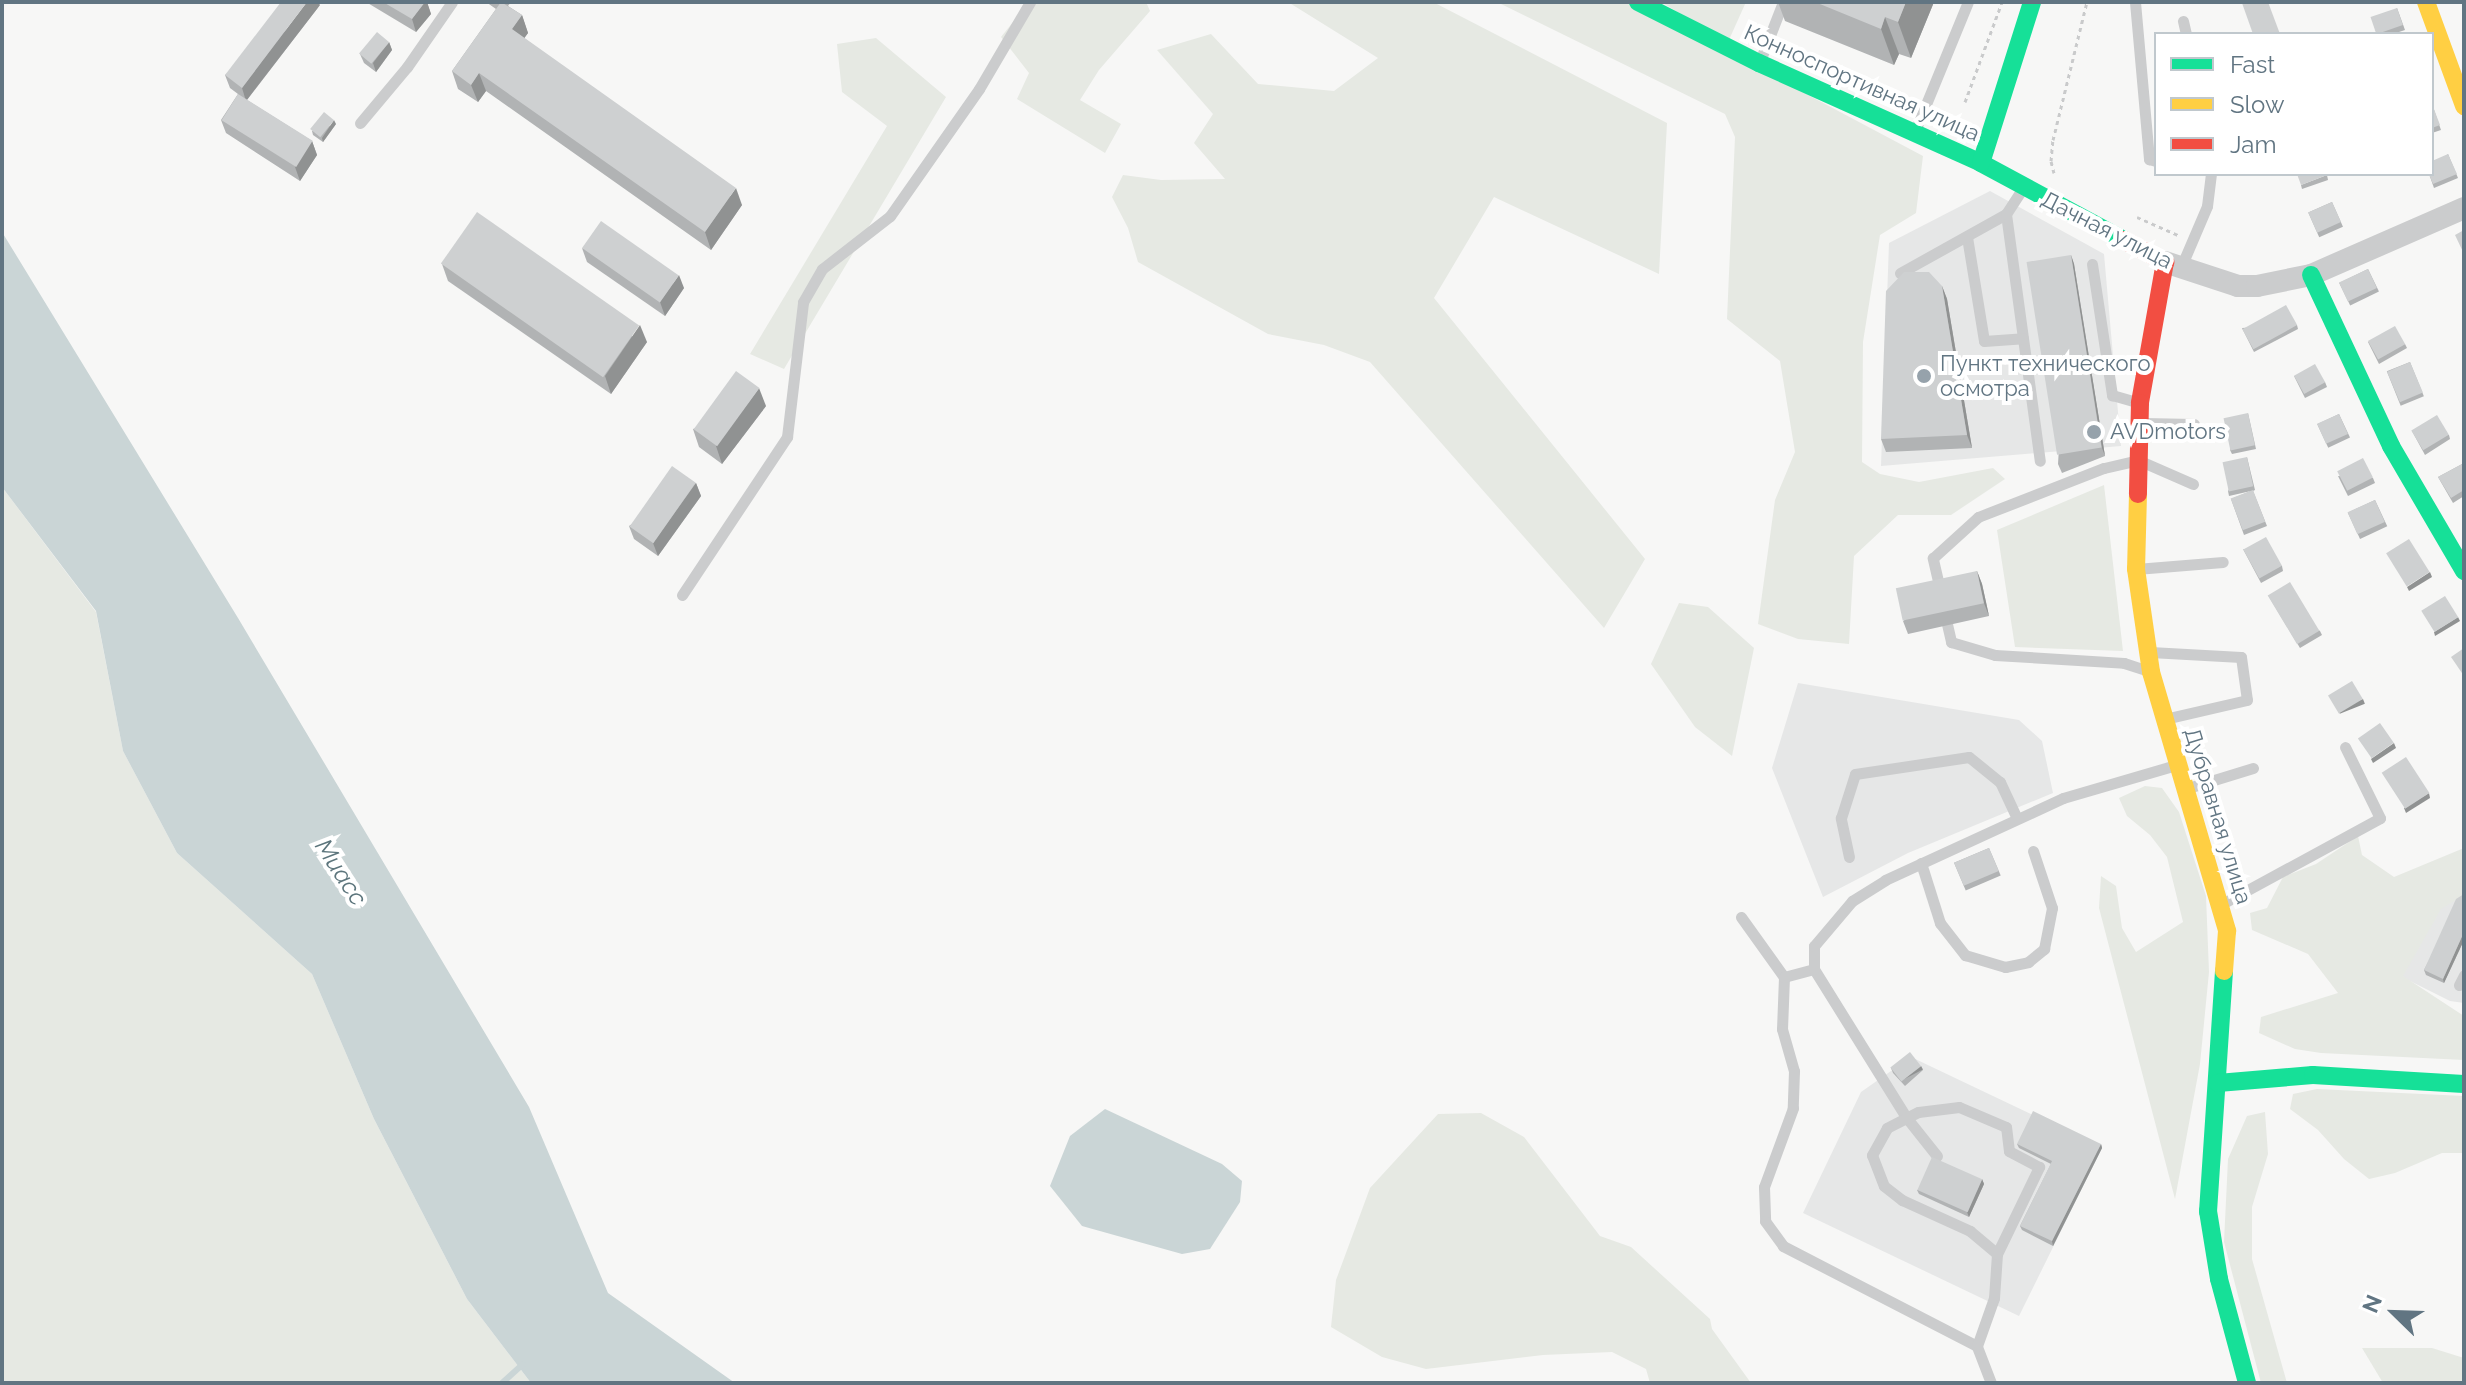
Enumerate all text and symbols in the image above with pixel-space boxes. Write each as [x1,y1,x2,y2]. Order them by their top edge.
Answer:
street label: Конноспортивная улица [1740,19,1984,147]
legend [2154,32,2434,176]
text: Fast [2230,50,2275,79]
text: Slow [2230,90,2284,119]
text: Jam [2230,130,2276,159]
street label: Дачная улица [2037,186,2177,274]
place label: Пункт технического осмотра [1940,350,2151,402]
marker: Пункт технического осмотра [1915,367,1933,385]
place label: AVDmotors [2110,419,2226,445]
marker: AVDmotors [2085,423,2103,441]
street label: Дубравная улица [2179,725,2257,907]
water label: Миасс [309,833,373,911]
north arrow [2354,1273,2434,1353]
text: N [2357,1291,2387,1316]

